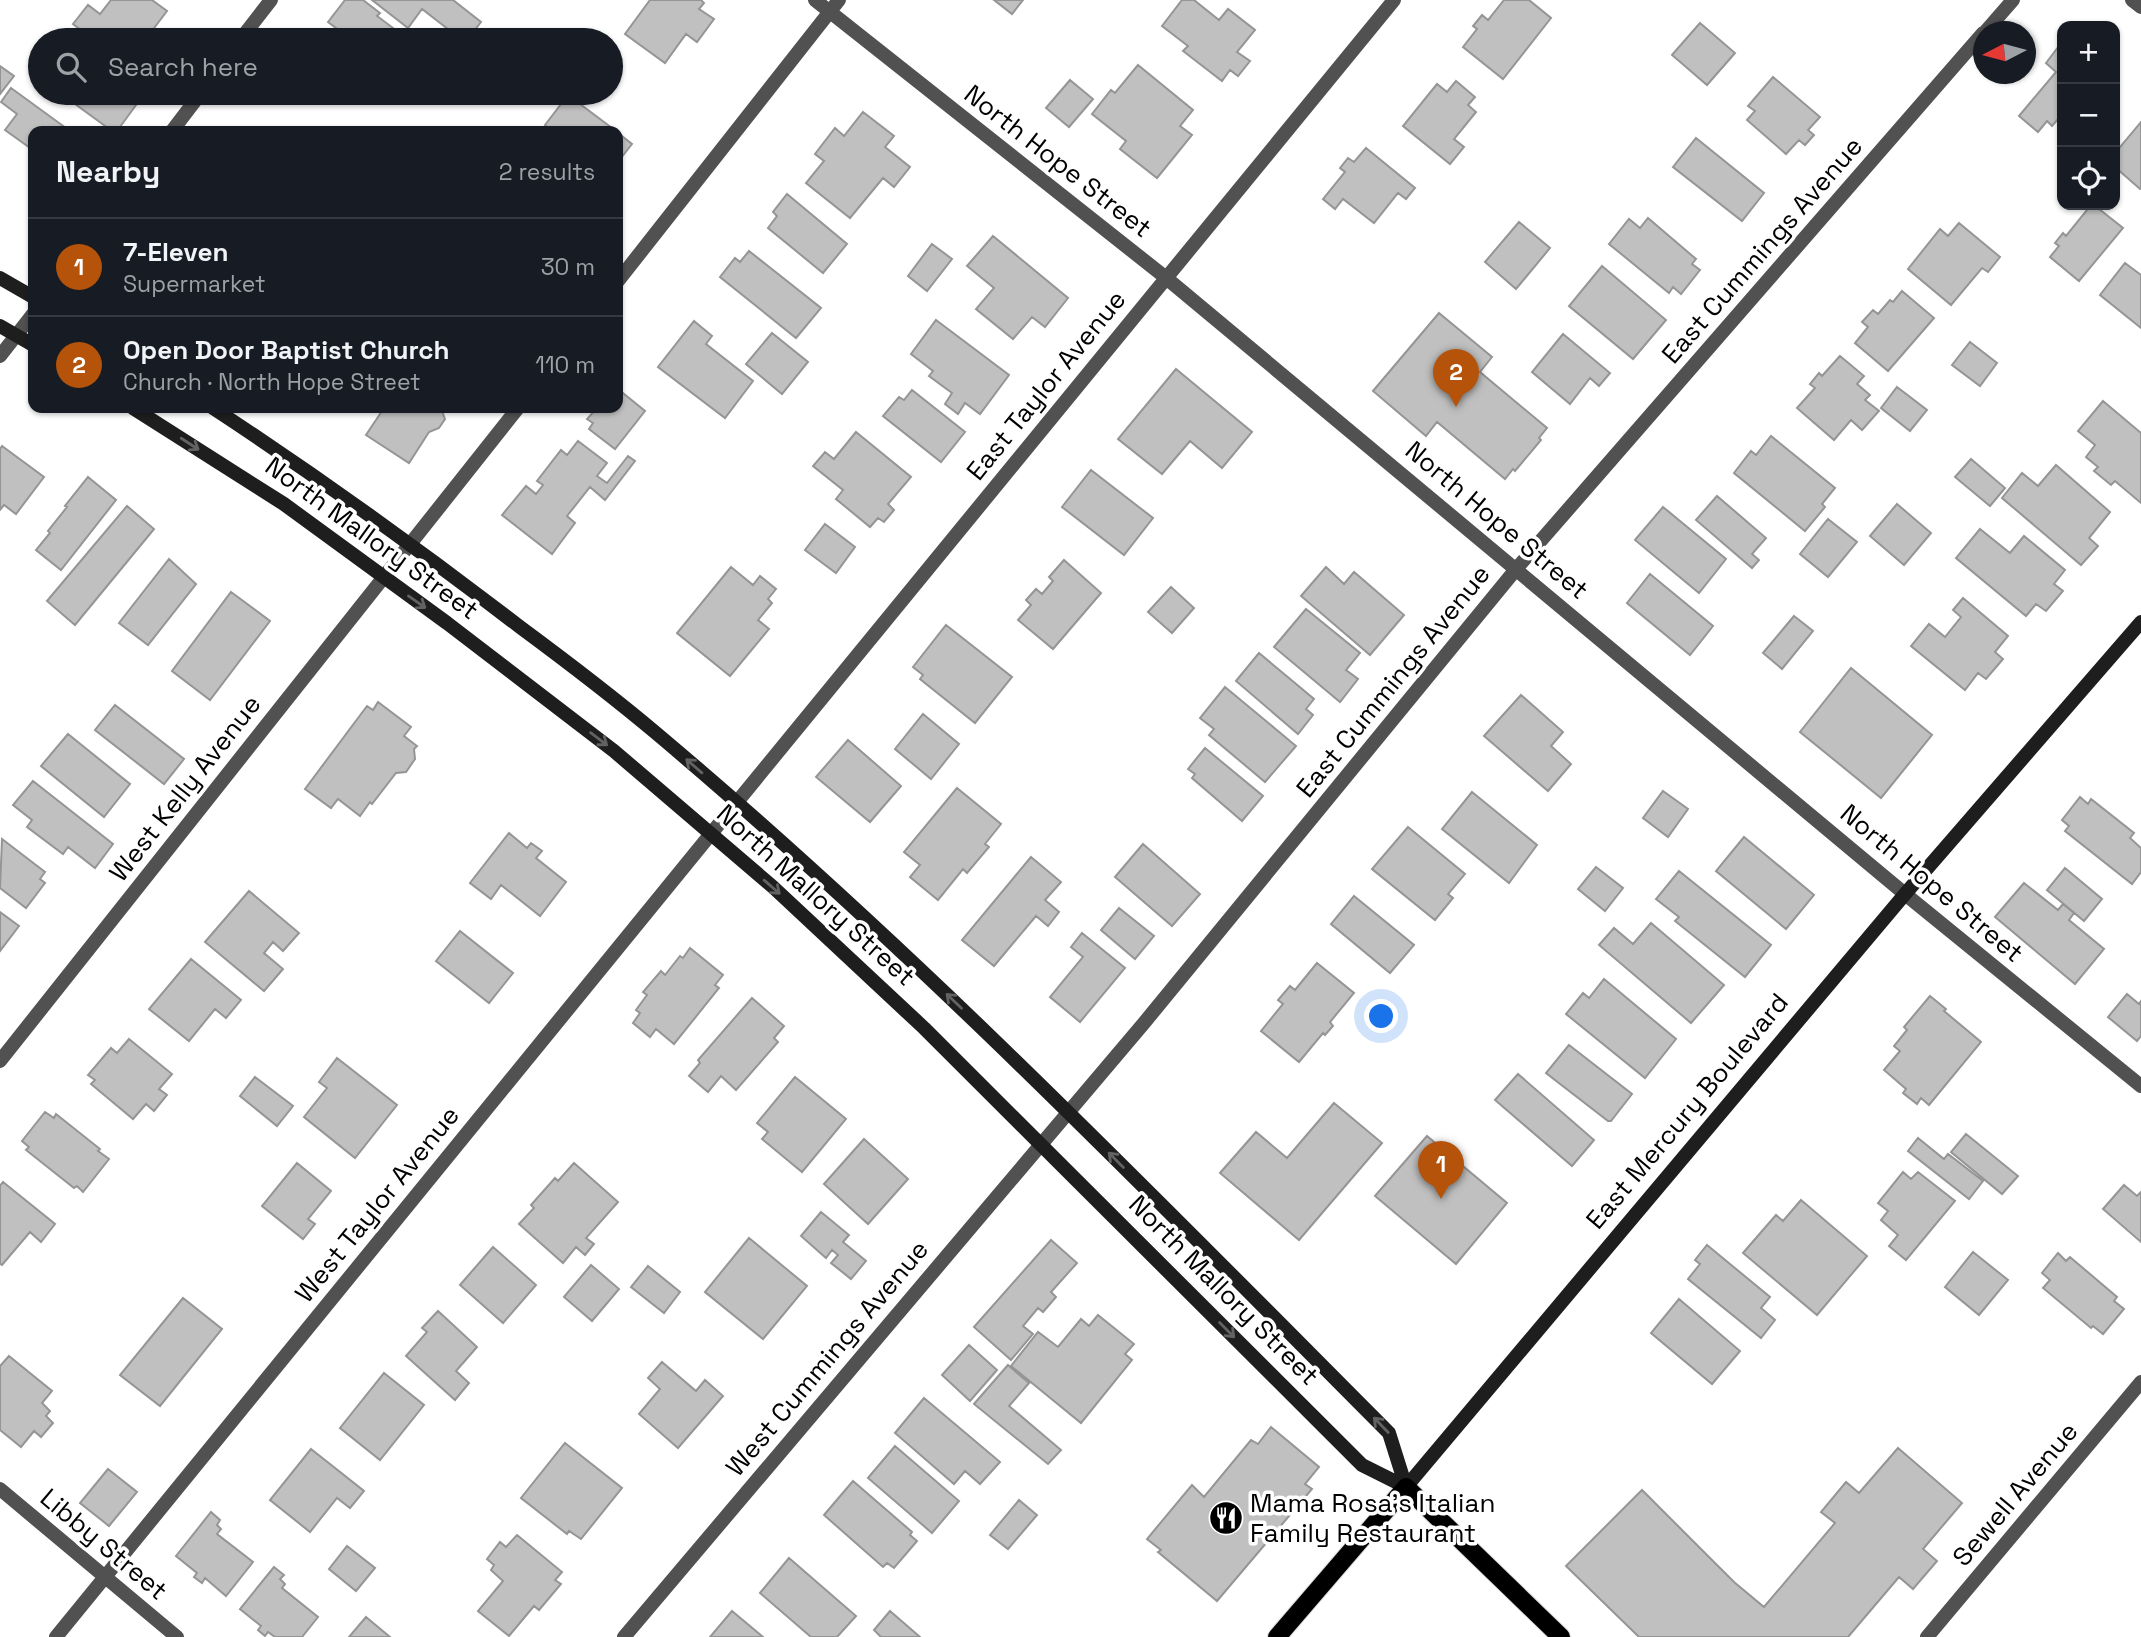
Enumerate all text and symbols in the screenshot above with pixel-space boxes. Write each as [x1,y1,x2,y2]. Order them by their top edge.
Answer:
north arrow [1973,21,2036,84]
map controls [2057,21,2120,210]
button: + [2057,21,2120,84]
search box [28,28,623,105]
icon: search [52,48,90,86]
text: Search here [108,50,258,84]
street label: North Hope Street [957,77,1159,245]
button: − [2057,84,2120,147]
street label: East Cummings Avenue [1654,130,1870,370]
button: locate [2057,147,2120,210]
text: Nearby [56,152,160,191]
text: 2 results [499,157,595,187]
text: 7-Eleven [123,235,228,269]
text: 1 [74,252,84,282]
text: 30 m [541,252,595,282]
text: Supermarket [123,269,265,299]
street label: East Taylor Avenue [959,283,1133,487]
text: Open Door Baptist Church [123,333,450,367]
pin: 2 [1433,349,1479,407]
text: 2 [72,350,86,380]
text: 110 m [535,350,595,380]
text: Church · North Hope Street [123,367,421,397]
street label: North Hope Street [1398,433,1596,607]
one-way arrow [180,437,199,452]
street label: North Mallory Street [259,449,485,627]
street label: East Cummings Avenue [1289,558,1497,804]
one-way arrow [407,595,426,609]
street label: West Kelly Avenue [102,688,268,888]
one-way arrow [589,732,608,746]
one-way arrow [686,758,704,774]
street label: North Hope Street [1833,796,2031,970]
street label: North Mallory Street [710,797,922,993]
one-way arrow [762,879,780,895]
street label: East Mercury Boulevard [1578,986,1796,1236]
one-way arrow [946,992,963,1009]
your location [1364,999,1398,1033]
street label: West Taylor Avenue [287,1099,467,1309]
pin: 1 [1418,1141,1464,1199]
one-way arrow [1108,1152,1125,1169]
street label: North Mallory Street [1122,1188,1326,1392]
street label: West Cummings Avenue [718,1233,936,1483]
one-way arrow [1218,1321,1235,1338]
street label: Sewell Avenue [1945,1415,2085,1573]
one-way arrow [1373,1417,1390,1434]
street label: Libby Street [33,1481,175,1607]
place label: Mama Rosa's Italian Family Restaurant [1250,1486,1495,1550]
restaurant icon: Mama Rosa's Italian Family Restaurant [1207,1499,1245,1537]

